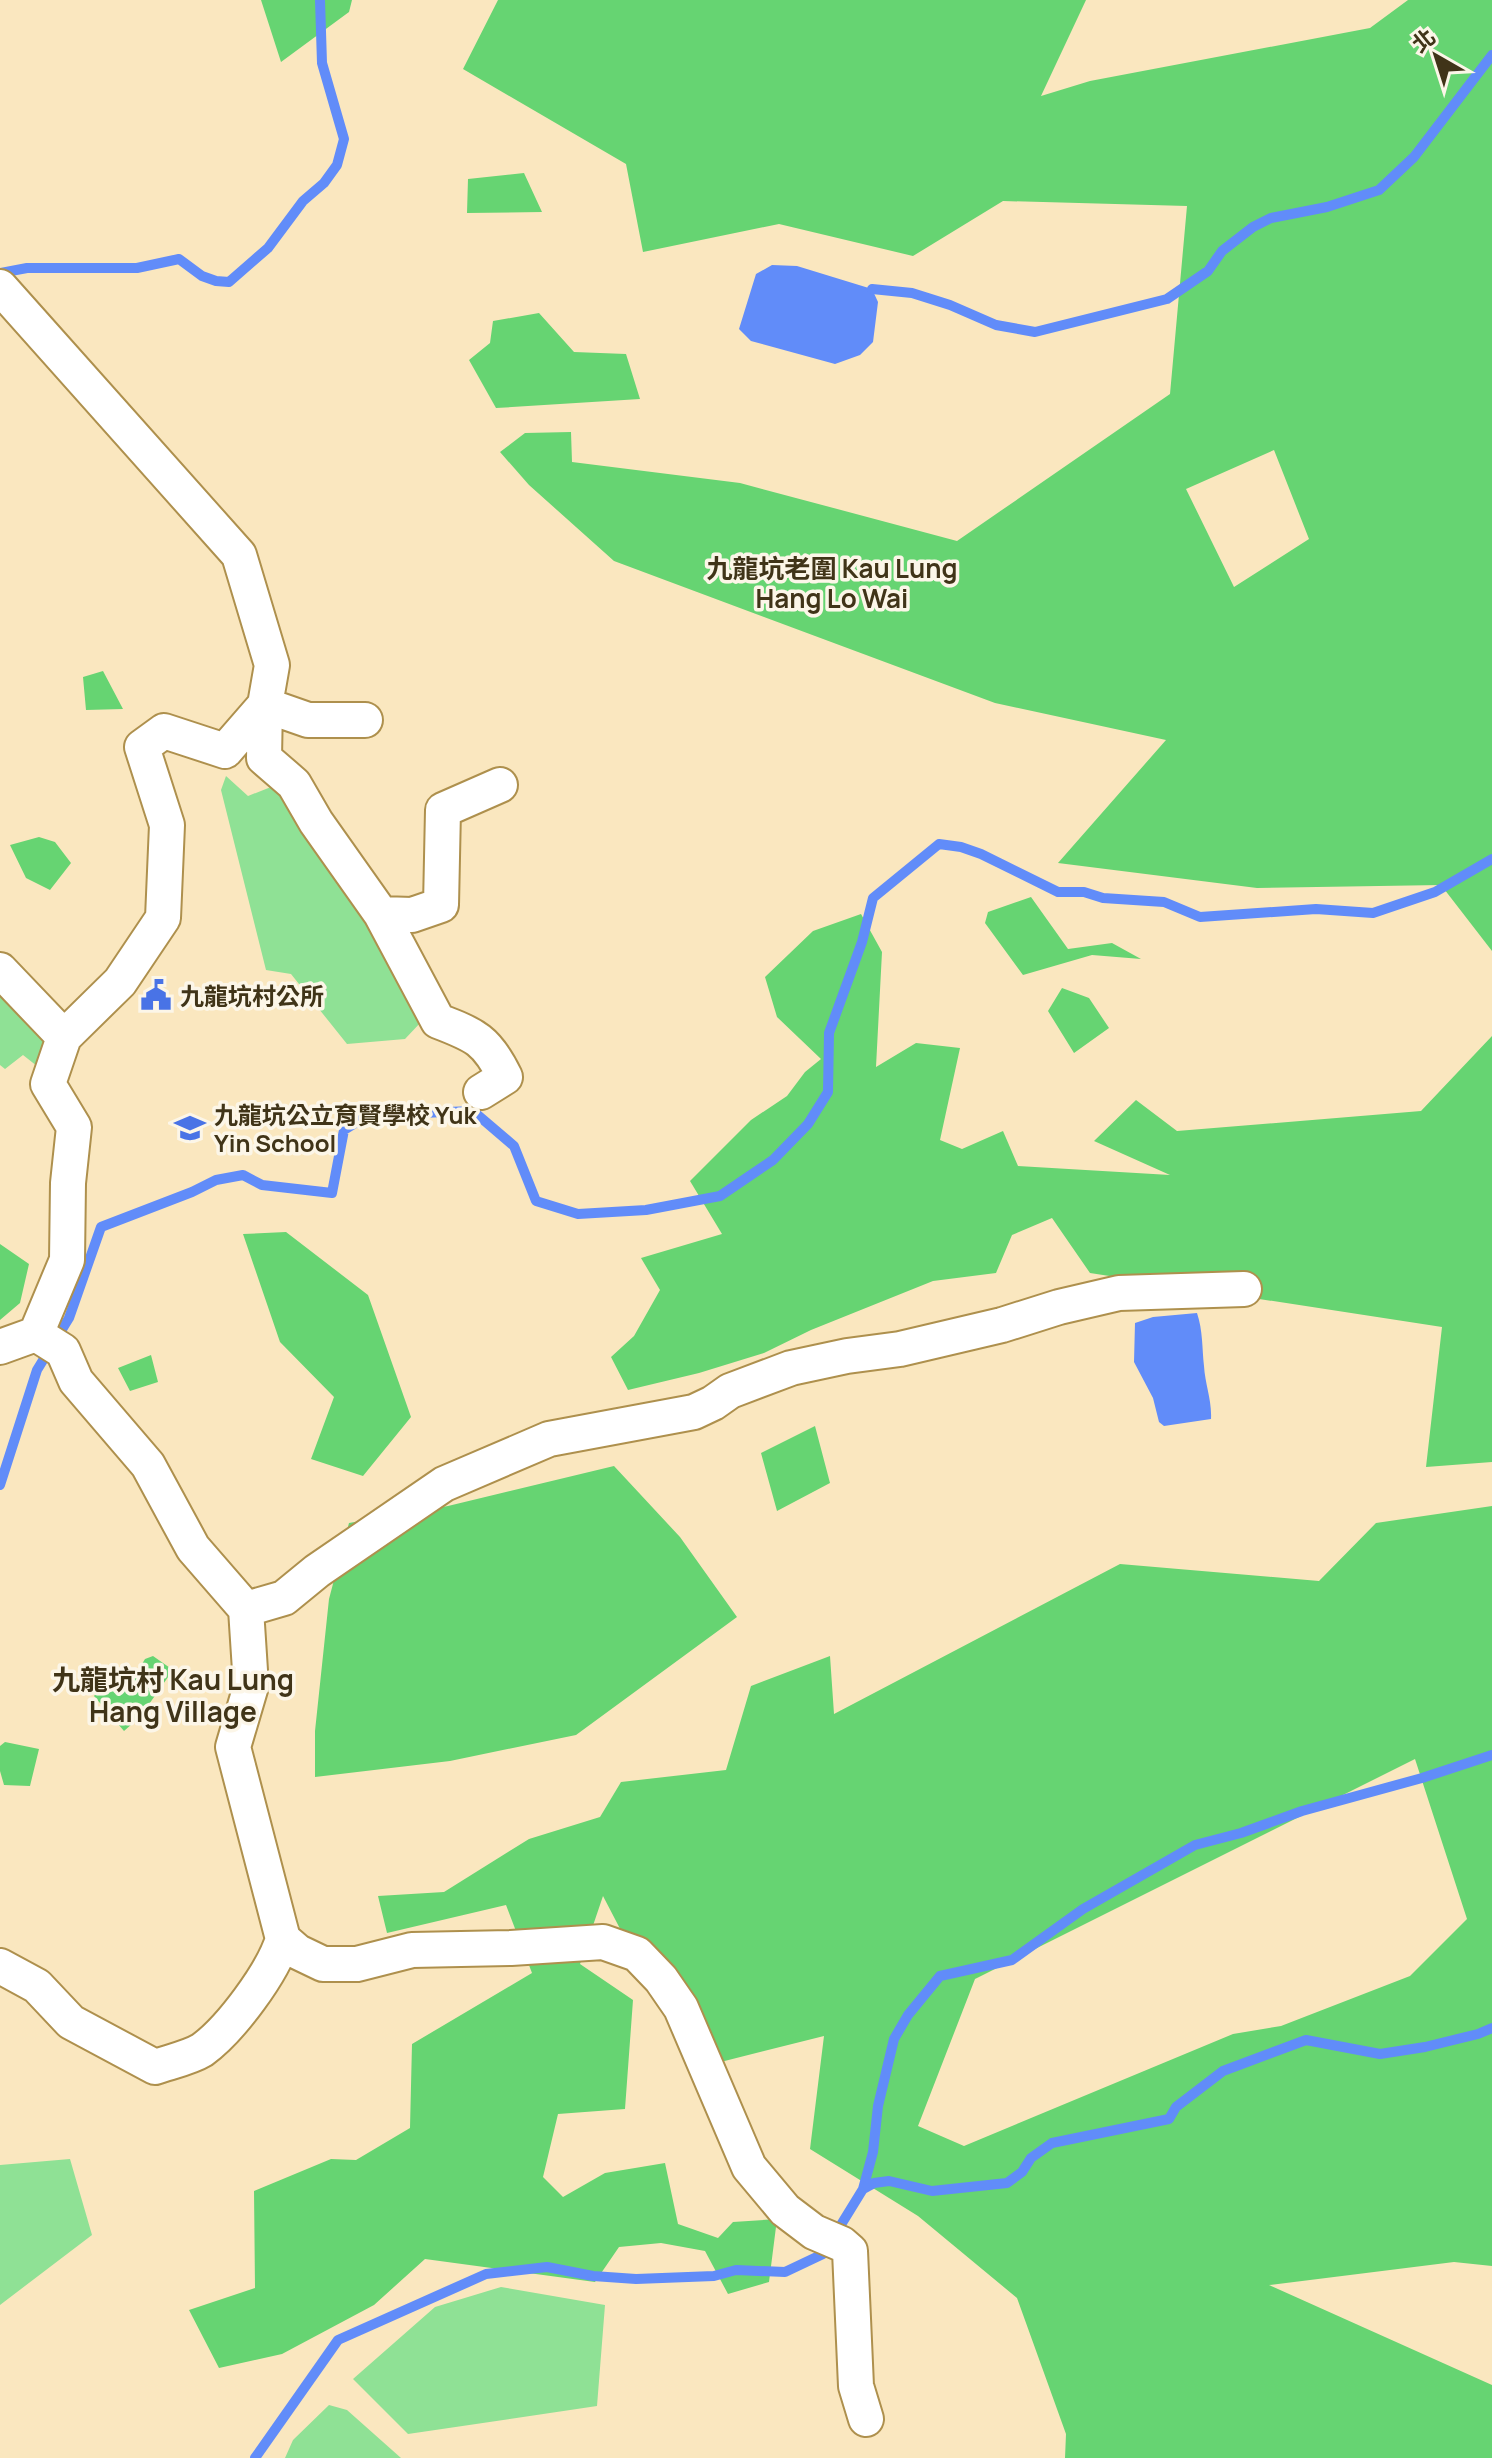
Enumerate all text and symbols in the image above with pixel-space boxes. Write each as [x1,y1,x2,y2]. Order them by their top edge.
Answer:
north arrow [1396,16,1476,96]
text: 北 [1405,22,1441,59]
district label: 九龍坑老圍 Kau Lung Hang Lo Wai [707,550,957,616]
public building icon: 九龍坑村公所 [139,978,173,1012]
place label: 九龍坑村公所 [180,979,324,1012]
place label: 九龍坑公立育賢學校 Yuk Yin School [214,1098,478,1159]
school or university icon: 九龍坑公立育賢學校 Yuk Yin School [173,1111,207,1145]
district label: 九龍坑村 Kau Lung Hang Village [52,1660,294,1730]

